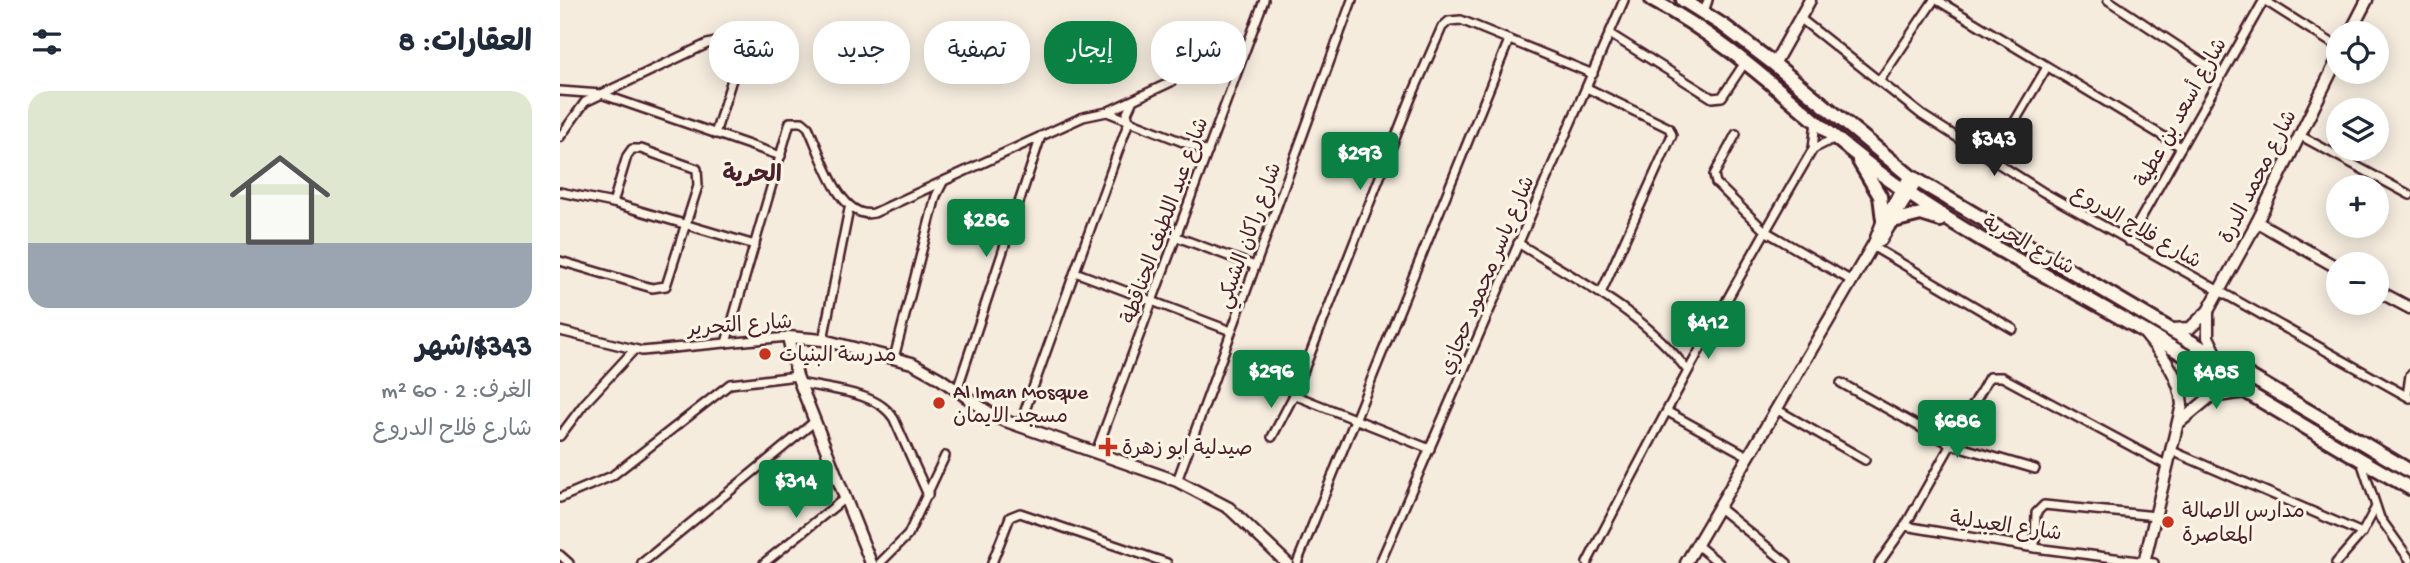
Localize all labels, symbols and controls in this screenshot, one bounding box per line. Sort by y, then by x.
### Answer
chip: شقة [709,21,799,84]
chip: جديد [813,21,910,84]
chip: تصفية [924,21,1030,84]
chip: إيجار [1044,21,1137,84]
chip: شراء [1151,21,1246,84]
map controls [2326,21,2389,315]
button: locate [2326,21,2389,84]
icon: filters [28,23,66,61]
text: العقارات: 8 [399,27,532,62]
street label: شارع أسعد بن عطية [2129,33,2234,193]
button: layers [2326,98,2389,161]
street label: شارع محمد الدرة [2216,107,2304,248]
street label: شارع عبد اللطيف الحناقطة [1118,115,1216,328]
pin: $343 [1953,118,2035,178]
text: $343 [1971,127,2017,154]
pin: $293 [1319,132,1401,192]
icon: home [217,137,343,263]
text: $293 [1337,141,1383,168]
street label: شارع راكان الشبكي [1213,160,1292,313]
district label: الحرية [722,162,782,190]
street label: شارع ياسر محمود حجازي [1436,173,1542,380]
button: + [2326,175,2389,238]
street label: شارع فلاح الدروع [2066,182,2205,276]
pin: $286 [945,200,1027,259]
text: $286 [963,208,1009,235]
street label: شارع الحرية [1977,211,2078,283]
button: − [2326,252,2389,315]
pin: $412 [1667,302,1749,361]
text: $412 [1687,310,1729,337]
street label: شارع التحرير [685,311,793,344]
text: $343/شهر [416,332,532,367]
place label: مدرسة البنيات [779,345,897,370]
marker: مدرسة البنيات [757,346,773,362]
pin: $296 [1230,350,1312,410]
pin: $485 [2175,352,2257,411]
text: $296 [1249,359,1293,386]
text: $485 [2193,360,2239,387]
text: الغرف: 2 · 60 m² [381,379,532,406]
place label: Al Iman Mosque مسجد الايمان [953,382,1089,431]
marker: Al Iman Mosque مسجد الايمان [931,395,947,411]
pin: $686 [1916,400,1998,460]
text: $686 [1934,409,1980,436]
text: شارع فلاح الدروع [372,417,532,444]
place label: صيدلية ابو زهرة [1122,438,1253,463]
marker: صيدلية ابو زهرة [1100,439,1116,455]
pin: $314 [755,461,837,520]
text: $314 [775,469,817,496]
place label: مدارس الاصالة المعاصرة [2182,501,2305,550]
street label: شارع العبدلية [1948,508,2063,549]
marker: مدارس الاصالة المعاصرة [2160,514,2176,530]

